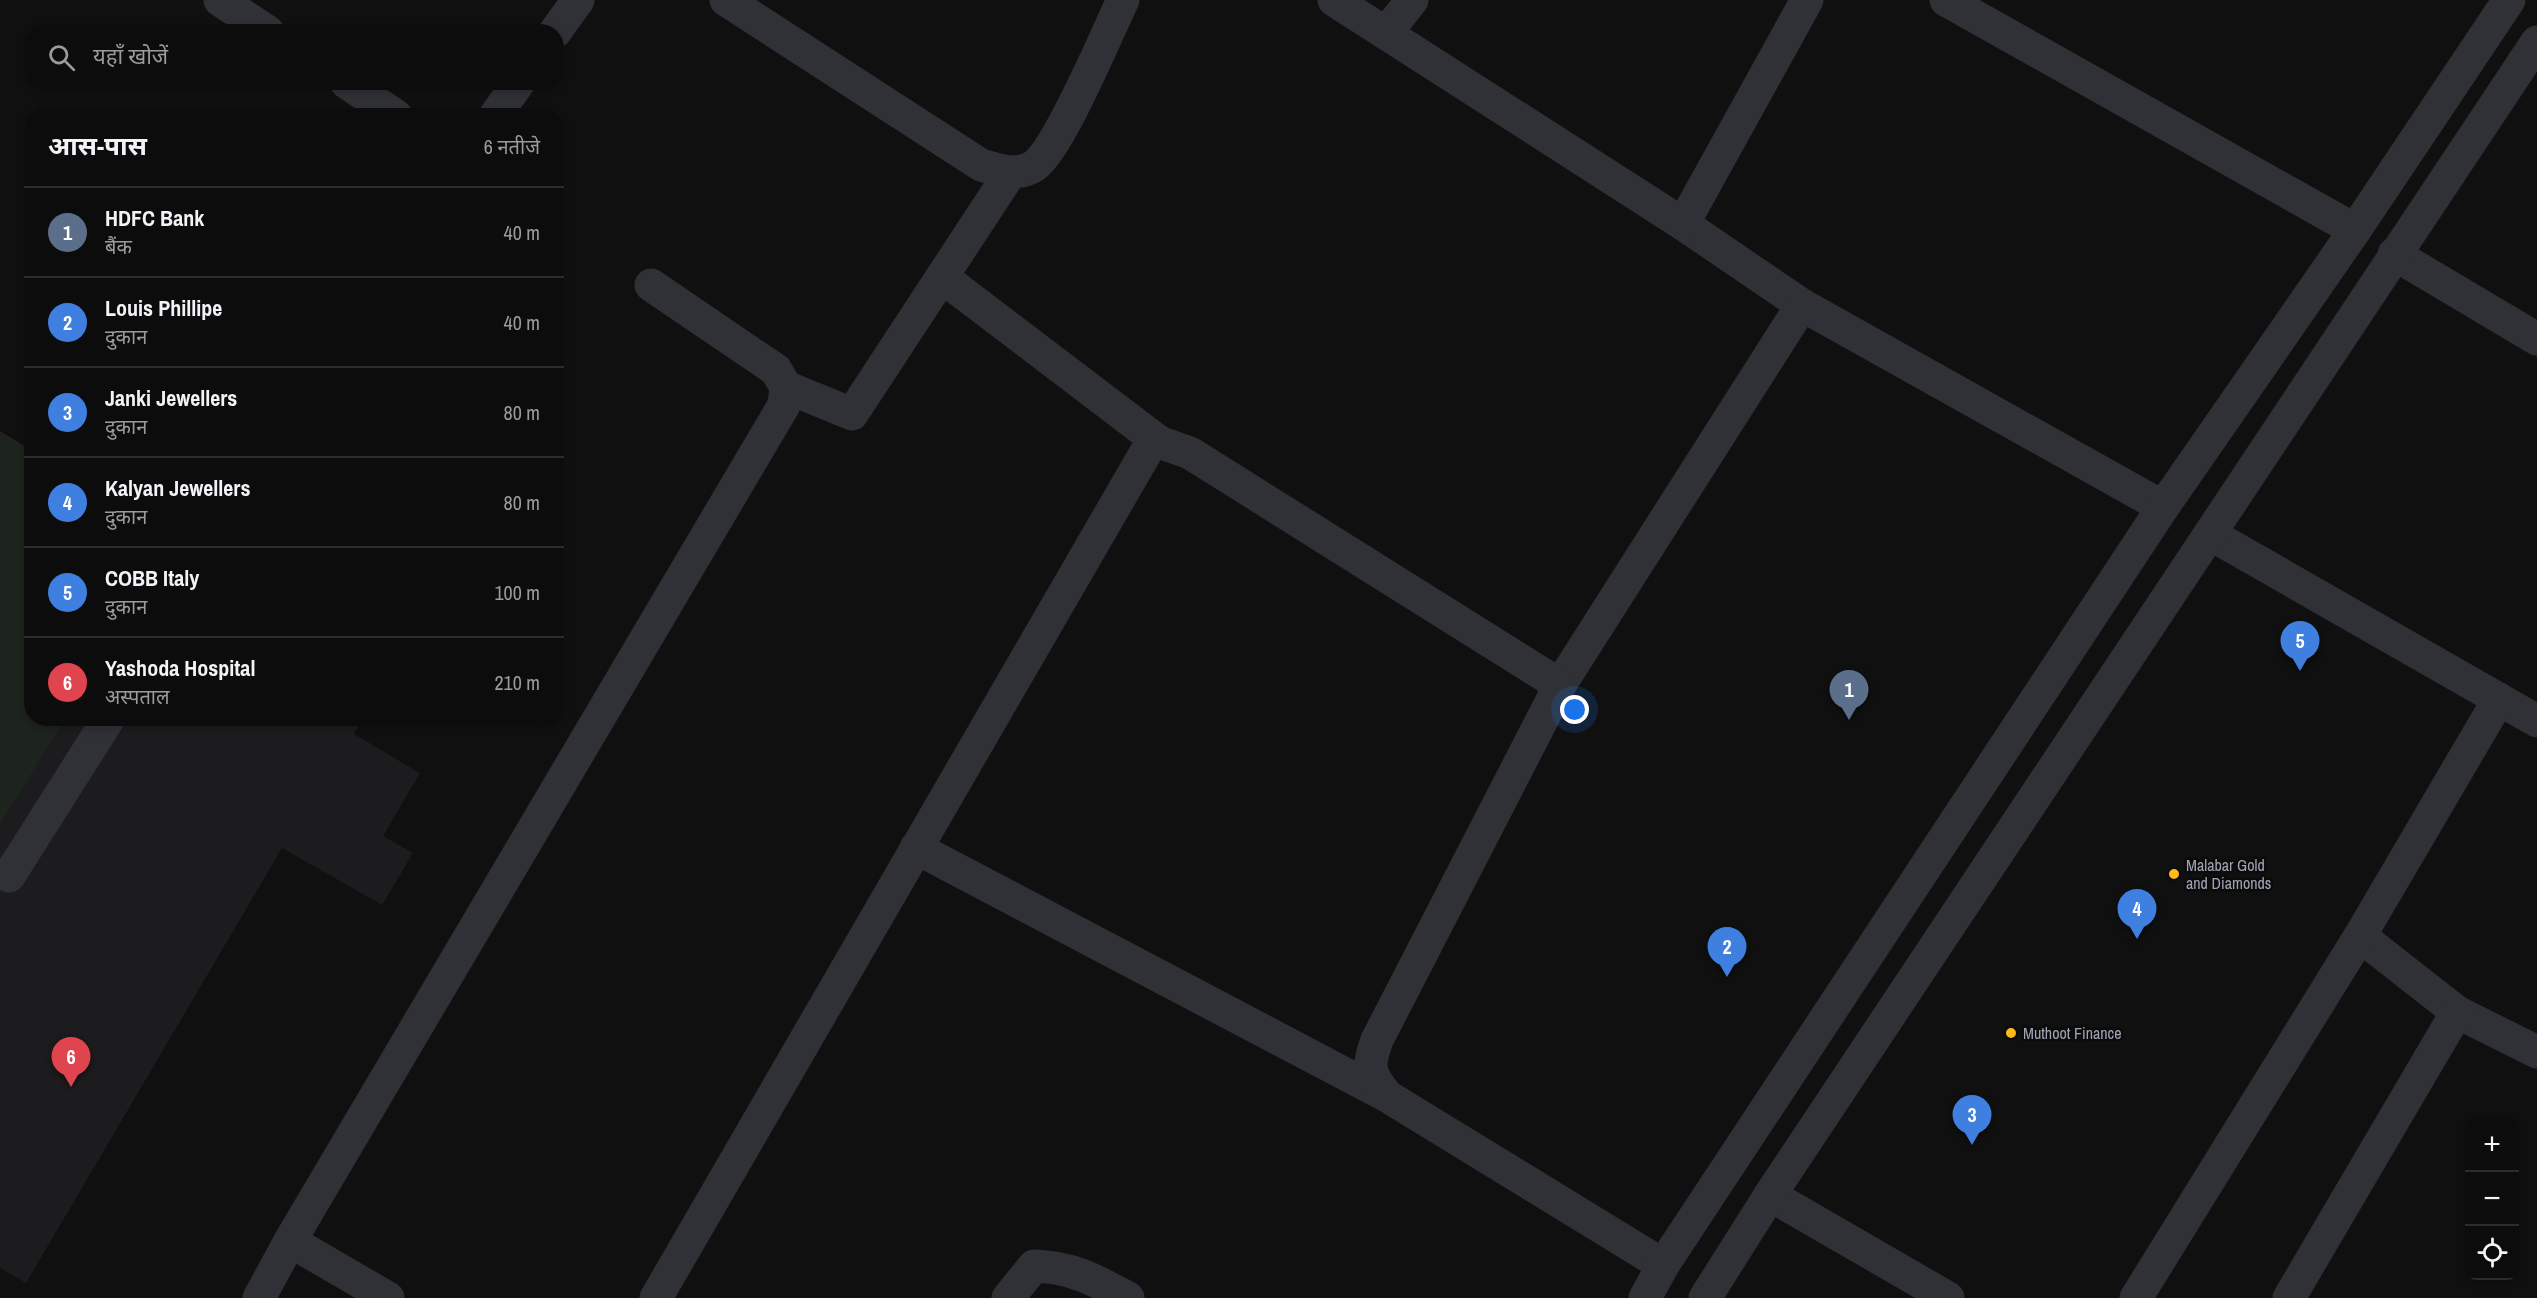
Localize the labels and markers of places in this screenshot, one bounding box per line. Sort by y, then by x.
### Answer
pin: 5 [2280,622,2320,671]
pin: 1 [1830,670,1868,720]
place label: Malabar Gold and Diamonds [2186,854,2271,894]
marker: Malabar Gold and Diamonds [2167,867,2181,881]
pin: 4 [2118,890,2156,939]
pin: 2 [1708,928,1746,977]
place label: Muthoot Finance [2023,1022,2121,1044]
marker: Muthoot Finance [2004,1026,2018,1040]
pin: 6 [52,1038,90,1087]
pin: 3 [1952,1096,1992,1145]

